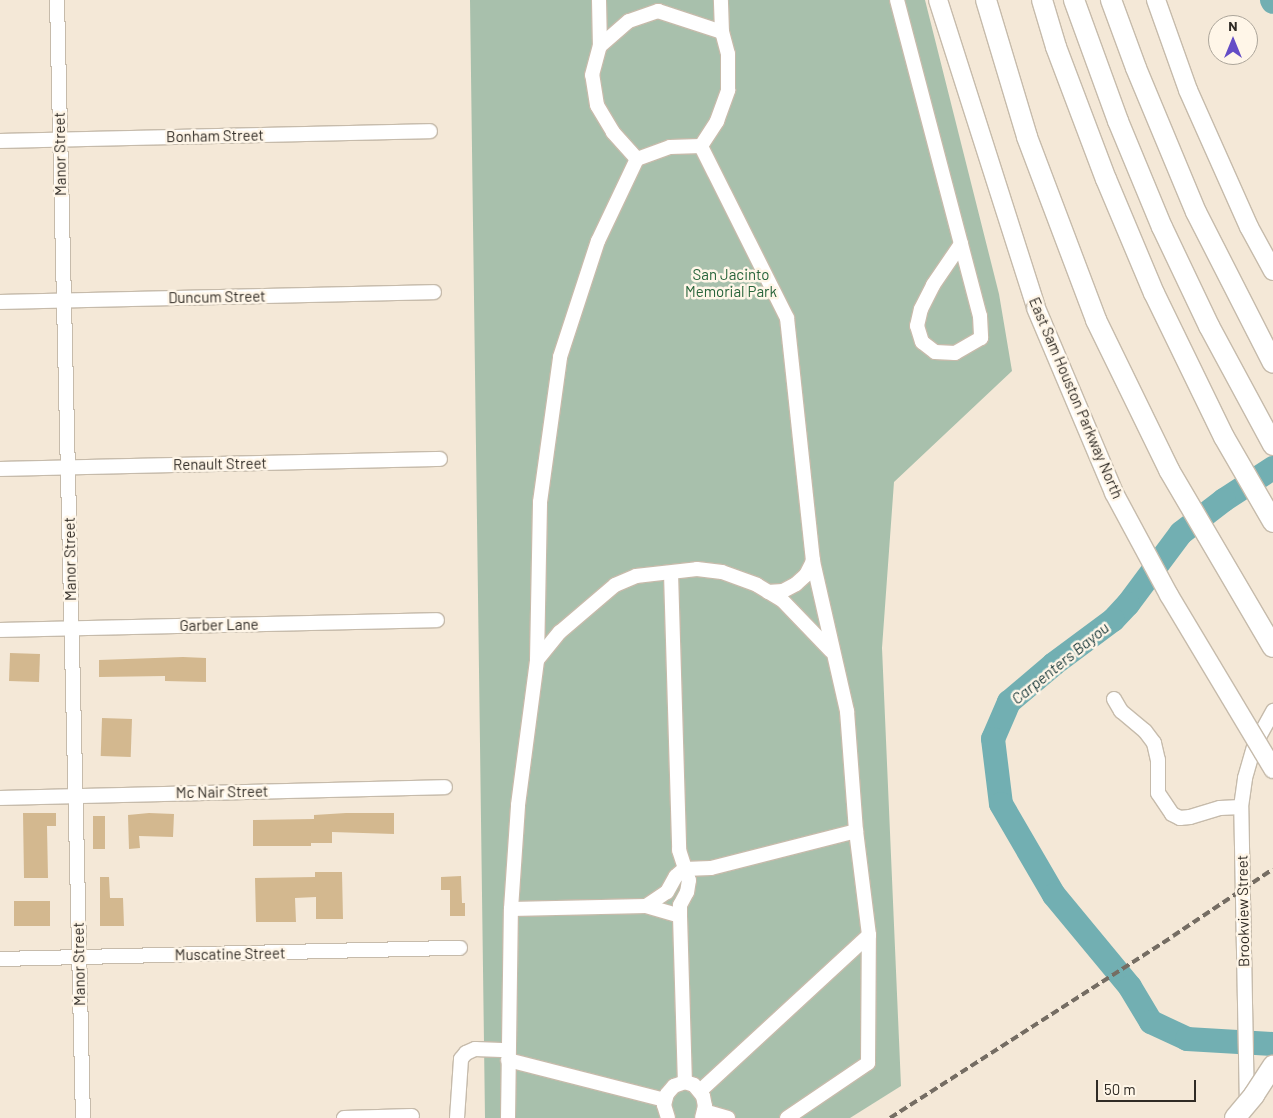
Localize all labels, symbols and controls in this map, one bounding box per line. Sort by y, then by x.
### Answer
north arrow [1208,15,1258,65]
text: N [1228,17,1238,34]
street label: Manor Street [50,112,70,196]
street label: Bonham Street [166,126,264,146]
park label: San Jacinto Memorial Park [685,265,777,300]
street label: Duncum Street [168,287,266,307]
street label: East Sam Houston Parkway North [1025,295,1127,501]
street label: Renault Street [173,454,267,474]
street label: Manor Street [60,517,80,601]
street label: Garber Lane [179,615,259,635]
water label: Carpenters Bayou [1007,618,1113,708]
street label: Mc Nair Street [176,782,268,802]
street label: Brookview Street [1233,855,1253,967]
street label: Manor Street [69,922,89,1006]
street label: Muscatine Street [175,944,285,964]
scale bar [1098,1070,1198,1102]
text: 50 m [1104,1080,1136,1098]

